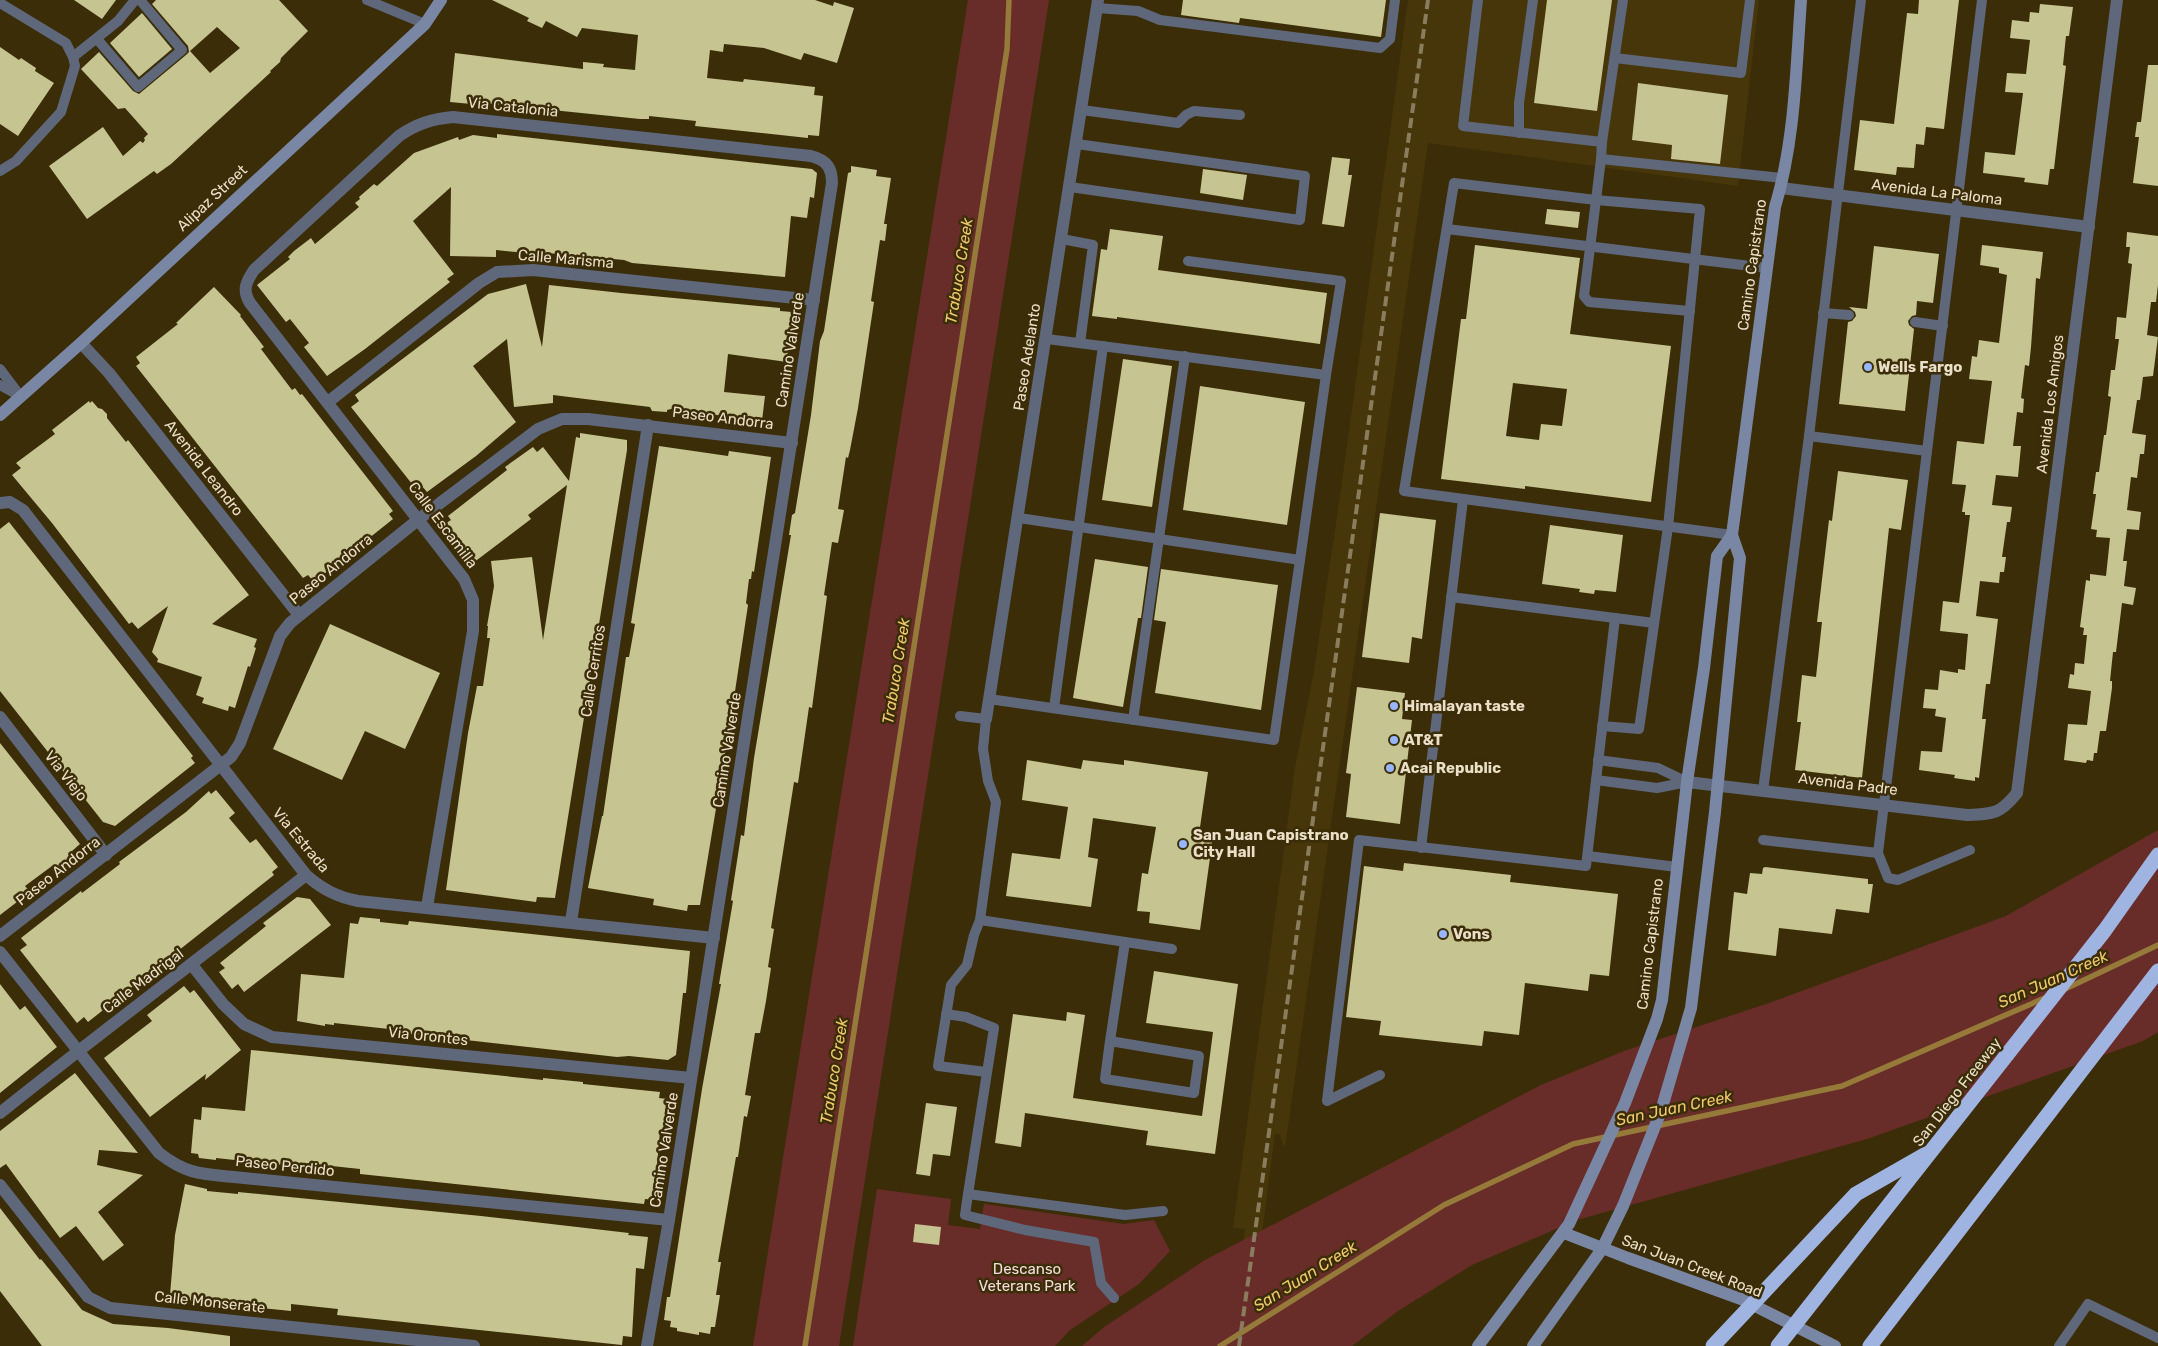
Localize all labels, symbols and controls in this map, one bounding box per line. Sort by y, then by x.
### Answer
street label: Via Catalonia [467,93,559,121]
street label: Alipaz Street [173,161,251,235]
street label: Avenida La Paloma [1871,175,2003,209]
street label: Camino Capistrano [1734,198,1770,332]
water label: Trabuco Creek [941,216,977,326]
street label: Calle Marisma [517,246,615,272]
street label: Camino Valverde [772,291,808,409]
street label: Paseo Adelanto [1010,302,1044,412]
street label: Avenida Los Amigos [2033,333,2067,474]
place label: Wells Fargo [1878,358,1962,376]
marker: Wells Fargo [1862,361,1874,373]
street label: Paseo Andorra [671,403,775,433]
street label: Avenida Leandro [161,416,247,520]
street label: Calle Escamilla [405,478,481,572]
street label: Paseo Andorra [286,530,376,608]
water label: Trabuco Creek [878,616,914,726]
street label: Calle Cerritos [577,623,609,718]
street label: Camino Valverde [709,691,745,809]
place label: Himalayan taste [1404,697,1525,715]
marker: Himalayan taste [1388,700,1400,712]
place label: AT&T [1404,731,1443,749]
marker: AT&T [1388,734,1400,746]
street label: Via Viejo [41,747,91,805]
place label: Acai Republic [1400,759,1501,777]
marker: Acai Republic [1384,762,1396,774]
street label: Avenida Padre [1797,769,1899,799]
street label: Via Estrada [269,804,333,876]
place label: San Juan Capistrano City Hall [1193,826,1349,861]
street label: Paseo Andorra [12,833,104,909]
marker: San Juan Capistrano City Hall [1177,838,1189,850]
street label: Camino Capistrano [1633,877,1667,1011]
place label: Vons [1453,925,1490,943]
marker: Vons [1437,928,1449,940]
street label: Calle Madrigal [99,945,187,1017]
water label: San Juan Creek [1995,946,2112,1012]
water label: Trabuco Creek [816,1016,852,1126]
street label: Via Orontes [387,1023,469,1049]
street label: San Diego Freeway [1909,1034,2005,1150]
water label: San Juan Creek [1614,1086,1735,1130]
street label: Camino Valverde [646,1091,682,1209]
street label: Paseo Perdido [234,1152,336,1180]
street label: San Juan Creek Road [1619,1231,1765,1301]
water label: San Juan Creek [1250,1236,1361,1315]
park label: Descanso Veterans Park [978,1260,1076,1295]
street label: Calle Monserate [154,1287,266,1317]

